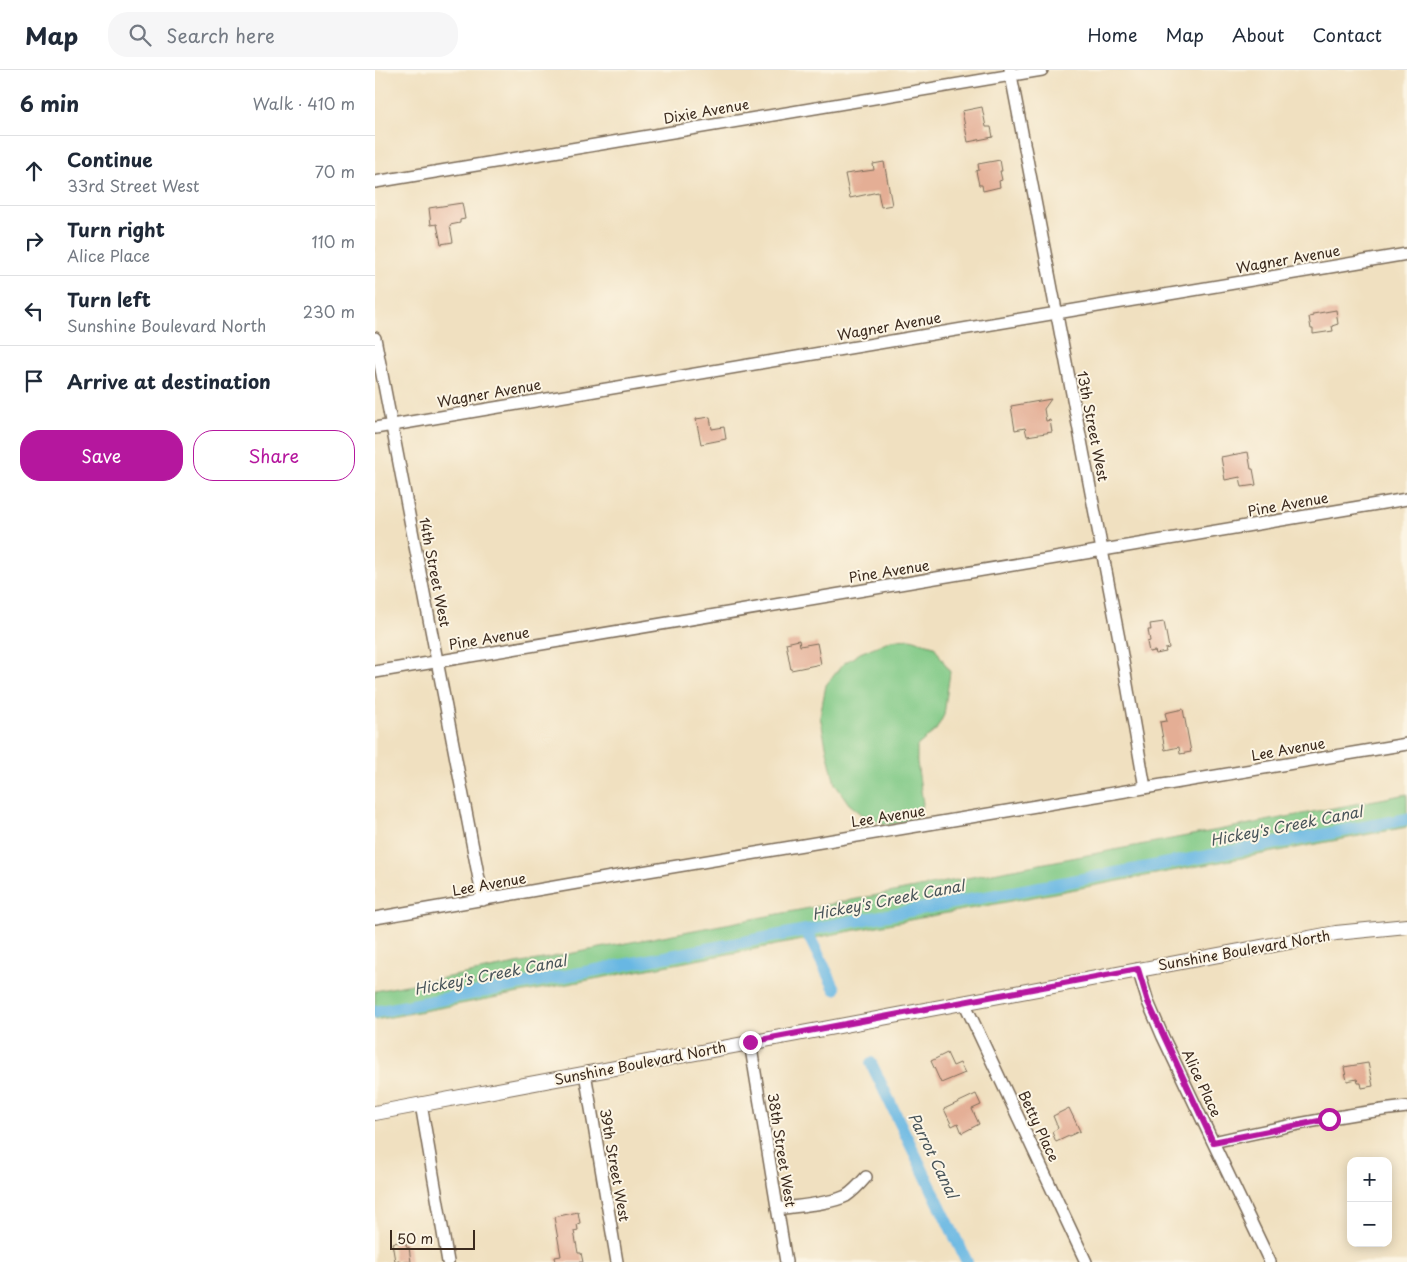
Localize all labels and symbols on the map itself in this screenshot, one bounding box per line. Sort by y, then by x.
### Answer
street label: Dixie Avenue [662,93,750,129]
street label: Wagner Avenue [1234,239,1342,278]
street label: Wagner Avenue [835,306,943,345]
street label: 13th Street West [1072,369,1114,484]
street label: Wagner Avenue [435,373,543,412]
street label: Pine Avenue [1246,487,1330,521]
street label: 14th Street West [414,515,456,629]
street label: Pine Avenue [847,554,931,588]
street label: Pine Avenue [447,621,531,655]
street label: Lee Avenue [1249,732,1327,766]
water label: Hickey's Creek Canal [1208,798,1367,851]
street label: Lee Avenue [849,800,927,832]
street label: Lee Avenue [450,867,528,901]
water label: Hickey's Creek Canal [810,872,969,925]
street label: Sunshine Boulevard North [1156,925,1332,975]
water label: Hickey's Creek Canal [412,947,571,1000]
route end [739,1031,762,1054]
street label: Sunshine Boulevard North [552,1036,728,1090]
street label: Alice Place [1177,1046,1227,1120]
street label: Betty Place [1013,1087,1065,1165]
street label: 38th Street West [763,1091,801,1209]
street label: 39th Street West [595,1107,635,1224]
water label: Parrot Canal [903,1108,966,1204]
route start [1318,1108,1341,1131]
scale bar [390,1227,475,1250]

